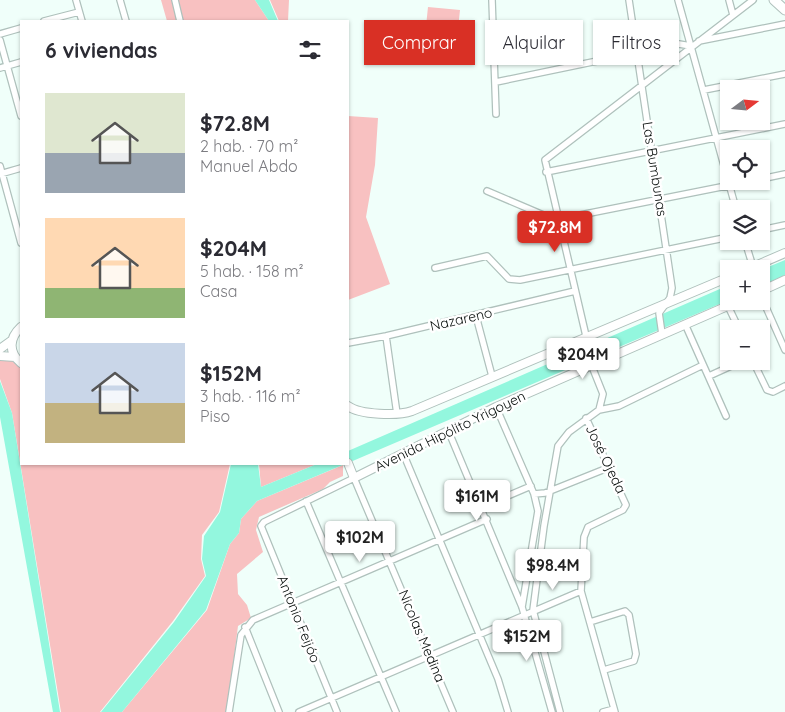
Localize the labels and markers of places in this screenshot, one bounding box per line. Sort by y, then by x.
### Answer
pin: $72.8M [514,210,596,253]
pin: $204M [548,338,618,380]
pin: $161M [442,480,512,522]
pin: $102M [325,520,395,563]
pin: $98.4M [512,548,594,591]
pin: $152M [492,620,562,662]

